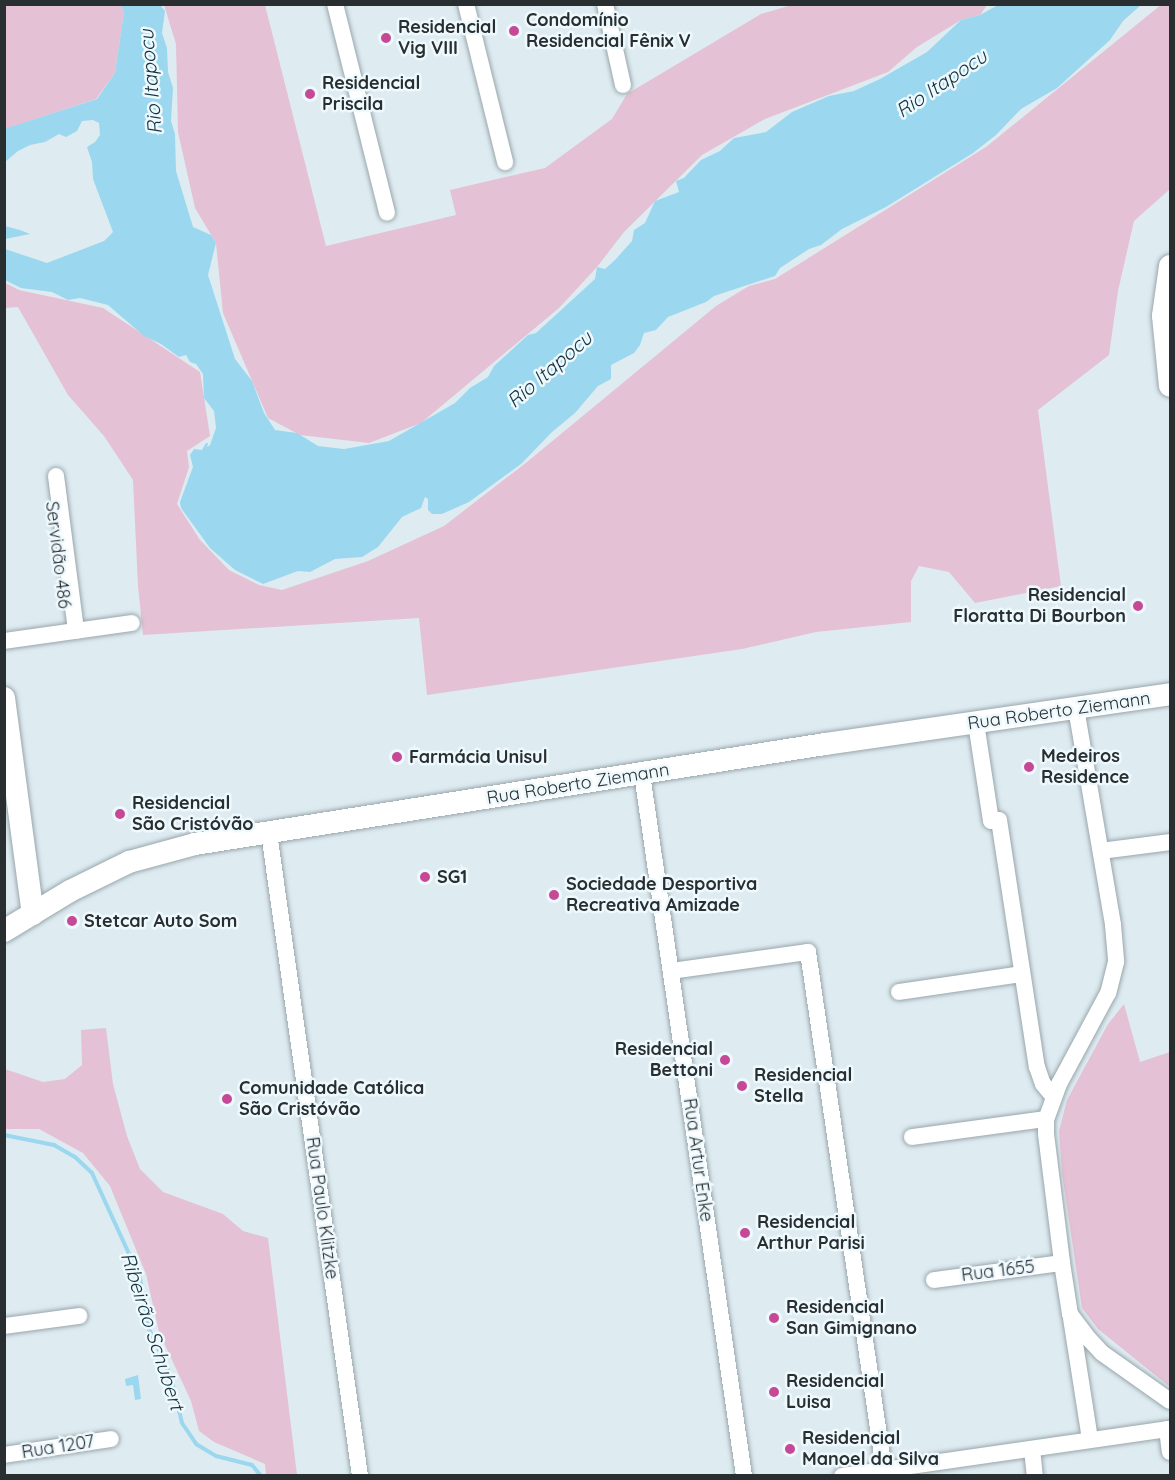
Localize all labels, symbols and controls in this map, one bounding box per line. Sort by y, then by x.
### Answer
place label: Condomínio Residencial Fênix V [526,10,691,52]
place label: Residencial Vig VIII [398,17,496,60]
marker: Condomínio Residencial Fênix V [507,24,521,38]
water label: Rio Itapocu [133,29,167,135]
marker: Residencial Vig VIII [379,31,393,45]
water label: Rio Itapocu [891,44,991,122]
place label: Residencial Priscila [322,73,420,116]
marker: Residencial Priscila [303,87,317,101]
water label: Rio Itapocu [501,325,597,413]
street label: Servidão 486 [41,500,75,610]
place label: Residencial Floratta Di Bourbon [953,585,1126,628]
marker: Residencial Floratta Di Bourbon [1131,599,1145,613]
street label: Rua Roberto Ziemann [966,687,1152,735]
place label: Farmácia Unisul [409,746,547,768]
place label: Medeiros Residence [1041,746,1129,789]
marker: Farmácia Unisul [390,750,404,764]
street label: Rua Roberto Ziemann [485,759,671,809]
marker: Medeiros Residence [1022,760,1036,774]
place label: Residencial São Cristóvão [132,793,253,836]
marker: Residencial São Cristóvão [113,807,127,821]
place label: SG1 [437,866,467,888]
marker: SG1 [418,870,432,884]
place label: Sociedade Desportiva Recreativa Amizade [566,874,757,916]
marker: Sociedade Desportiva Recreativa Amizade [547,888,561,902]
place label: Stetcar Auto Som [84,910,237,932]
marker: Stetcar Auto Som [65,914,79,928]
place label: Residencial Bettoni [615,1039,713,1082]
marker: Residencial Bettoni [718,1053,732,1067]
place label: Residencial Stella [754,1065,852,1108]
place label: Comunidade Católica São Cristóvão [239,1078,424,1120]
marker: Residencial Stella [735,1079,749,1093]
marker: Comunidade Católica São Cristóvão [220,1092,234,1106]
street label: Rua Artur Enke [679,1097,717,1223]
street label: Rua Paulo Klitzke [301,1135,343,1281]
place label: Residencial Arthur Parisi [757,1212,865,1254]
marker: Residencial Arthur Parisi [738,1226,752,1240]
water label: Ribeirão Schubert [116,1249,190,1413]
street label: Rua 1655 [960,1256,1036,1286]
place label: Residencial San Gimignano [786,1297,917,1340]
marker: Residencial San Gimignano [767,1311,781,1325]
place label: Residencial Luisa [786,1371,884,1414]
marker: Residencial Luisa [767,1385,781,1399]
place label: Residencial Manoel da Silva [802,1428,939,1470]
street label: Rua 1207 [20,1431,96,1463]
marker: Residencial Manoel da Silva [783,1442,797,1456]

